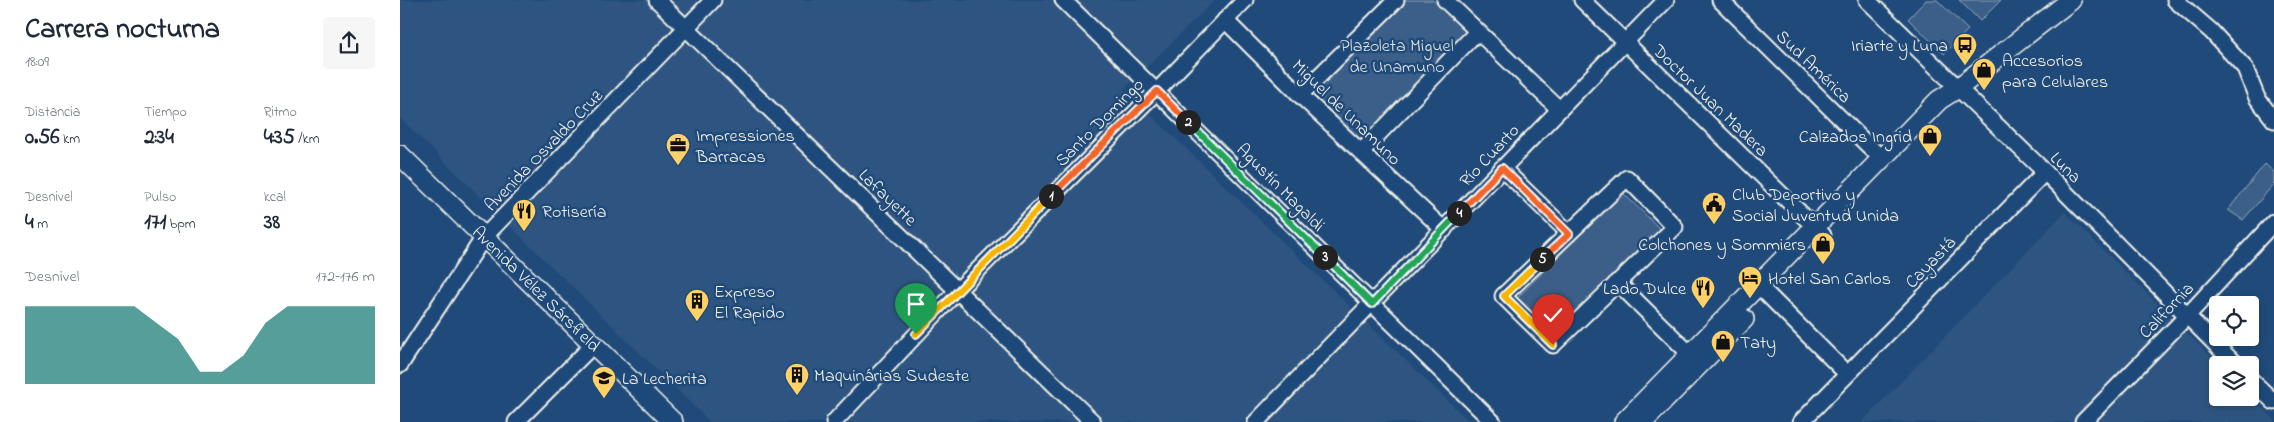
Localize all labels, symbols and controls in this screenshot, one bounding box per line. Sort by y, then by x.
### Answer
text: Carrera nocturna [25,10,220,51]
button: share [323,17,375,69]
street label: Sud América [1769,25,1856,110]
bus stop icon: Iriarte y Luna [1952,32,1978,66]
park label: Plazoleta Miguel de Unamuno [1340,34,1454,81]
place label: Iriarte y Luna [1851,34,1948,60]
street label: Doctor Juan Madera [1645,38,1773,164]
place label: Accesorios para Celulares [2002,49,2108,96]
text: 18:09 [25,50,49,74]
street label: Miguel de Unamuno [1284,54,1406,173]
shop icon: Accesorios para Celulares [1971,57,1997,91]
street label: Santo Domingo [1050,73,1151,174]
street label: Avenida Osvaldo Cruz [479,84,610,218]
text: Distancia [25,102,80,123]
text: Tiempo [144,102,187,123]
text: Ritmo [264,102,297,123]
pin: 2 [1176,110,1200,134]
text: 2 [1185,112,1192,133]
street label: Río Cuarto [1454,119,1527,194]
text: 0.56 [25,123,60,153]
text: 2:34 [144,123,174,153]
text: 4:35 [264,123,295,153]
shop icon: Calzados Ingrid [1917,123,1943,157]
place label: Impressiones Barracas [695,124,795,171]
place label: Calzados Ingrid [1799,125,1912,152]
text: km [60,129,80,150]
text: /km [295,129,320,150]
office icon: Impressiones Barracas [665,132,691,166]
street label: Agustín Magaldi [1229,138,1330,239]
street label: Luna [2043,147,2086,190]
street label: Lafayette [851,164,922,234]
place label: Club Deportivo y Social Juventud Unida [1732,183,1899,230]
pin: 1 [1038,184,1064,208]
text: 1 [1049,186,1054,207]
text: Desnivel [25,187,73,208]
text: Pulso [144,187,176,208]
text: kcal [264,187,286,208]
public building icon: Club Deportivo y Social Juventud Unida [1701,191,1727,225]
restaurant icon: Rotisería [511,198,537,232]
place label: Rotisería [542,200,606,226]
pin: 4 [1446,200,1472,226]
text: 4 [1457,203,1462,224]
text: 4 [25,208,34,238]
text: 171 [144,208,166,238]
text: 38 [264,208,280,238]
text: m [34,214,48,235]
text: bpm [166,214,196,235]
street label: Avenida Vélez Sársfield [465,221,605,359]
shop icon: Colchones y Sommiers [1810,231,1836,265]
street label: Cayastá [1900,231,1963,295]
place label: Colchones y Sommiers [1638,233,1806,259]
pin: 3 [1312,244,1338,270]
pin: 5 [1530,246,1554,272]
text: 3 [1323,247,1328,268]
text: 5 [1538,249,1547,270]
text: Desnivel [25,265,79,289]
text: 172–176 m [316,265,375,289]
hotel icon: Hotel San Carlos [1737,265,1763,299]
place label: Hotel San Carlos [1768,267,1891,293]
restaurant icon: Lado Dulce [1690,275,1716,309]
place label: Lado Dulce [1603,277,1687,303]
street label: California [2134,277,2201,346]
place label: Expreso El Rapido [714,280,785,327]
pin [895,283,937,334]
building icon: Expreso El Rapido [684,288,710,322]
icon: arrive [902,290,930,318]
pin [1532,294,1574,345]
map controls [2209,296,2259,406]
button: locate [2209,296,2259,346]
icon: check [1539,301,1567,329]
shop icon: Taty [1710,329,1736,363]
place label: Taty [1740,331,1776,357]
button: layers [2209,356,2259,406]
building icon: Maquinárias Sudeste [784,362,810,396]
place label: Maquinárias Sudeste [814,364,970,390]
school or university icon: La Lecherita [591,365,617,399]
place label: La Lecherita [622,367,707,393]

